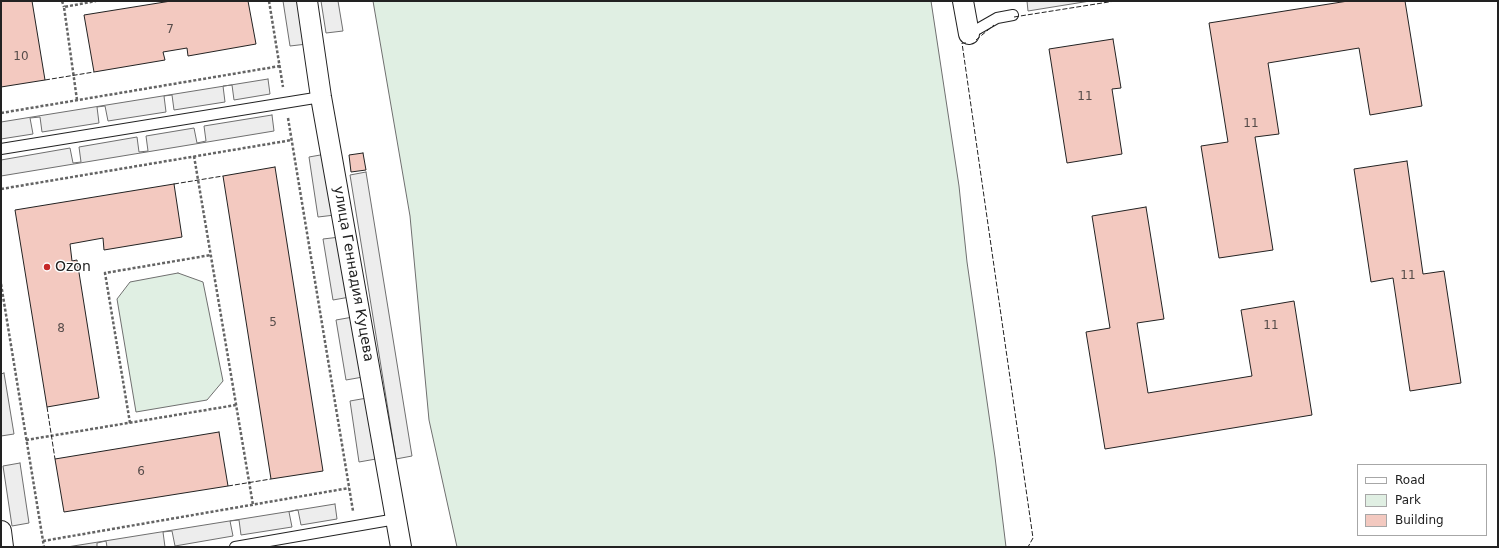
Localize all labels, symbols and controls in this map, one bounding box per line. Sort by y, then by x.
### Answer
house number: 7 [166,23,174,37]
house number: 10 [13,50,29,64]
house number: 11 [1077,90,1093,104]
house number: 11 [1243,117,1259,131]
street label: улица Геннадия Куцева [329,185,377,363]
place label: Ozon [55,259,91,275]
marker: Ozon [42,262,52,272]
house number: 11 [1400,269,1416,283]
house number: 5 [269,316,277,330]
house number: 11 [1263,319,1279,333]
house number: 8 [57,322,65,336]
legend [1357,464,1487,536]
house number: 6 [137,465,145,479]
text: Road [1395,473,1425,487]
text: Park [1395,493,1421,507]
text: Building [1395,513,1444,527]

